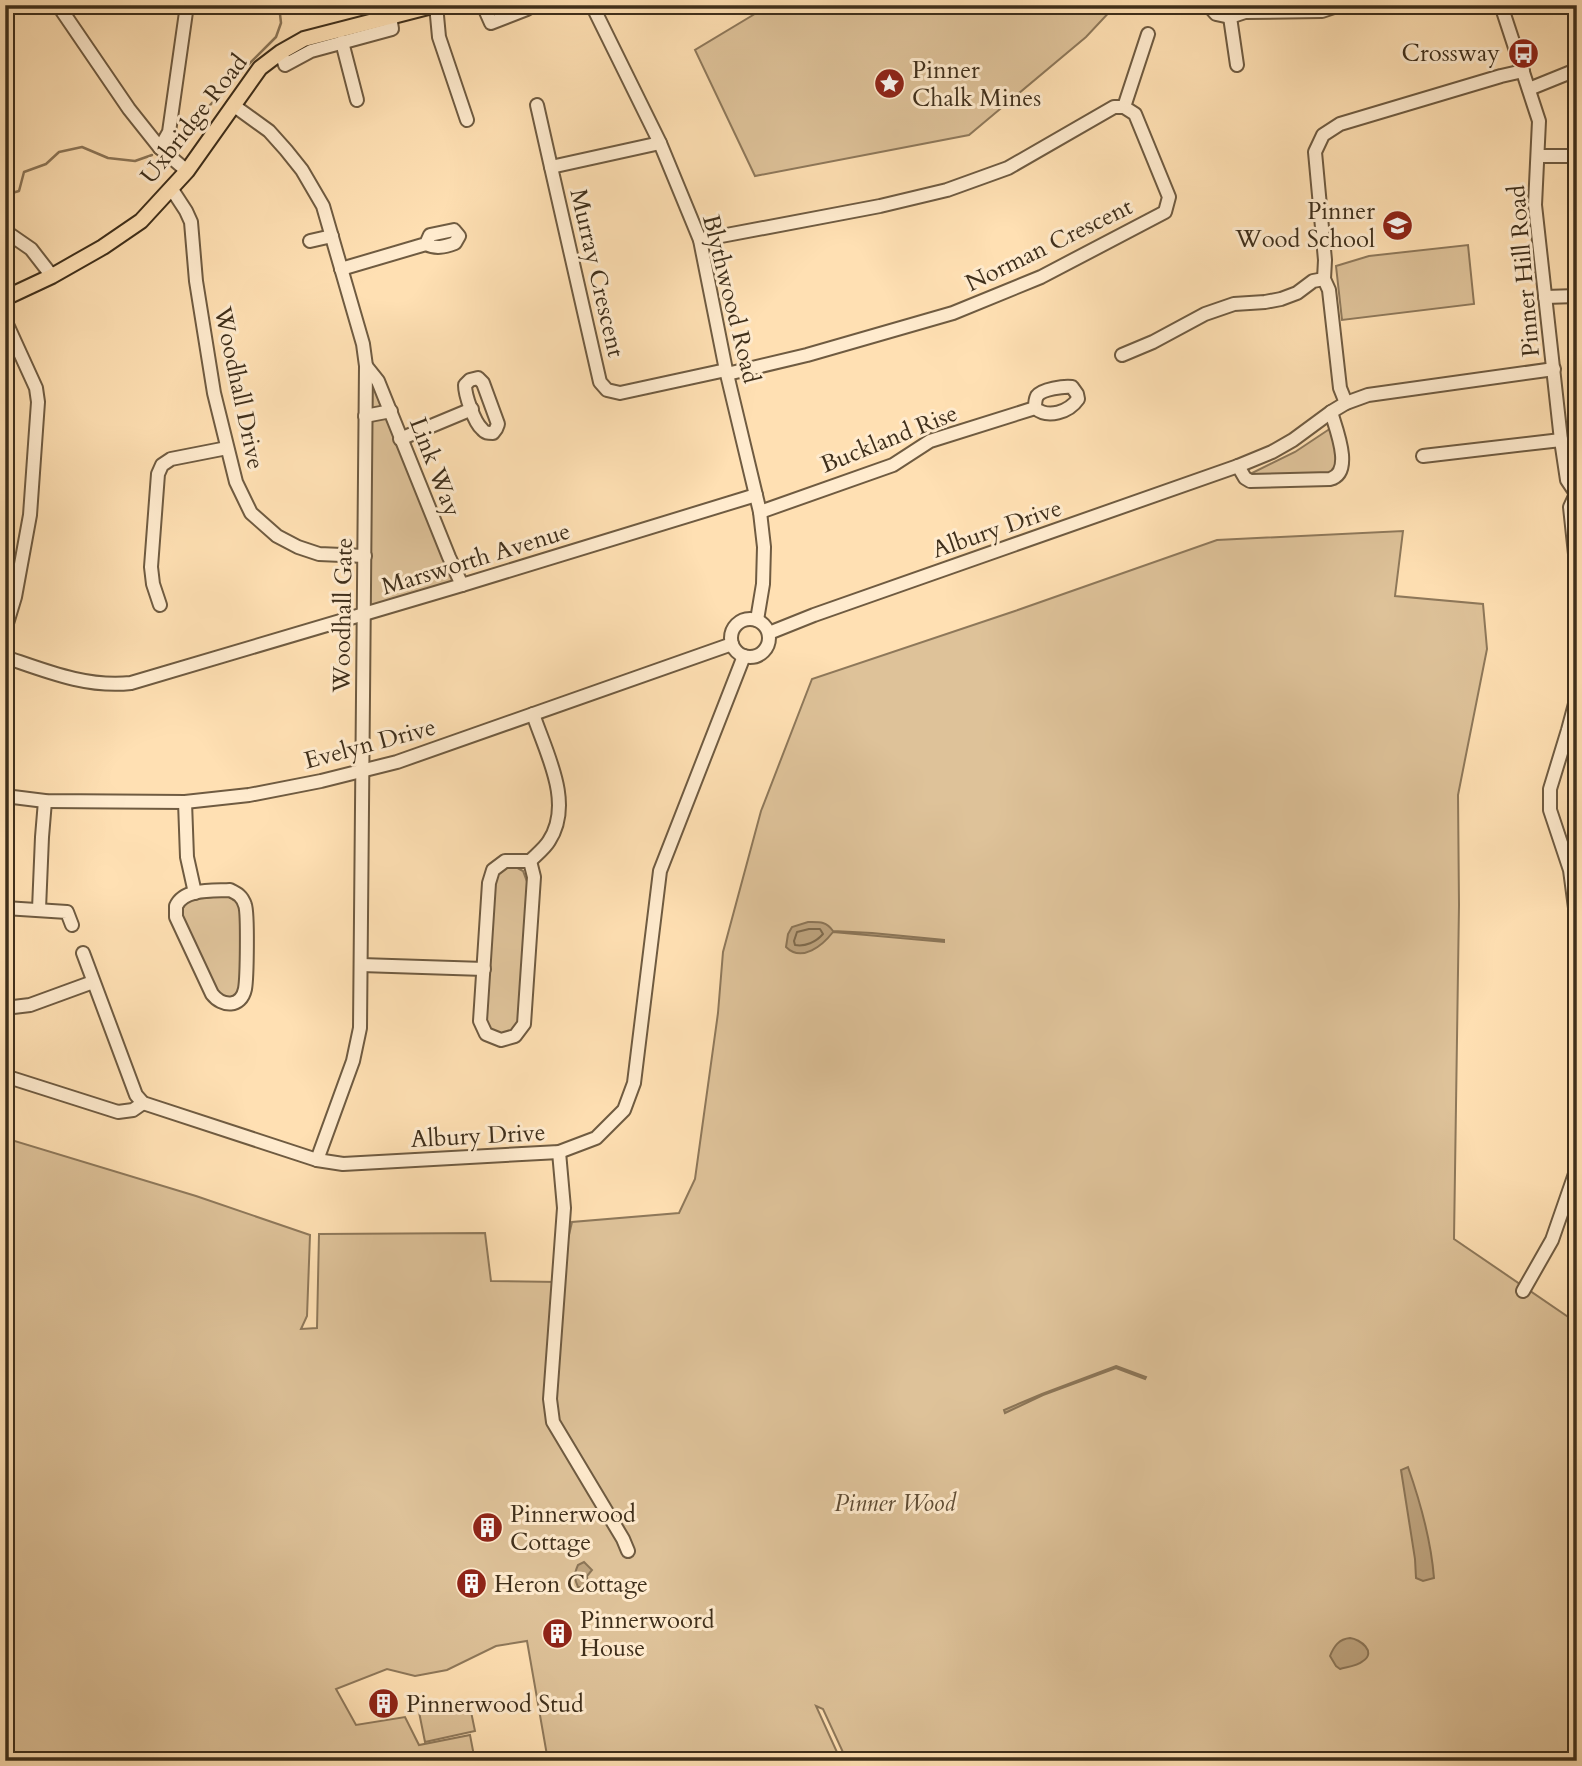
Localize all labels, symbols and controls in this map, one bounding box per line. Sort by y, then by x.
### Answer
bus stop icon: Crossway [1506,36,1540,70]
place label: Crossway [1402,37,1500,70]
street label: Uxbridge Road [133,47,255,191]
place label: Pinner Chalk Mines [912,54,1041,115]
place icon: Pinner Chalk Mines [872,67,906,101]
street label: Pinner Hill Road [1500,183,1548,358]
street label: Murray Crescent [562,186,633,361]
street label: Norman Crescent [960,190,1138,300]
place label: Pinner Wood School [1234,195,1375,256]
school or university icon: Pinner Wood School [1381,208,1415,242]
street label: Blythwood Road [694,211,768,387]
street label: Woodhall Drive [205,303,272,472]
street label: Buckland Rise [816,397,962,481]
street label: Link Way [401,413,469,522]
street label: Albury Drive [928,491,1066,567]
street label: Marsworth Avenue [378,515,574,603]
street label: Woodhall Gate [325,537,361,694]
street label: Evelyn Drive [301,711,439,777]
street label: Albury Drive [410,1116,546,1156]
park label: Pinner Wood [834,1487,957,1520]
place label: Pinnerwood Cottage [510,1498,636,1559]
building icon: Pinnerwood Cottage [470,1511,504,1545]
building icon: Heron Cottage [454,1567,488,1601]
place label: Heron Cottage [494,1568,648,1601]
place label: Pinnerwoord House [580,1604,715,1665]
building icon: Pinnerwoord House [540,1617,574,1651]
building icon: Pinnerwood Stud [366,1687,400,1721]
place label: Pinnerwood Stud [406,1688,584,1721]

